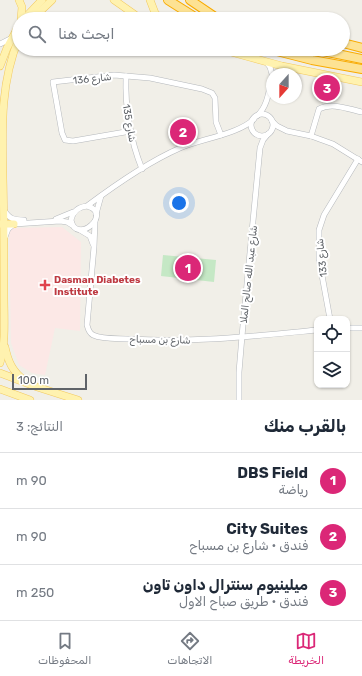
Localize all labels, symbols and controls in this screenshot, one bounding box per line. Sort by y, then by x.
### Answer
search box [12,12,350,56]
icon: search [26,23,48,45]
text: ابحث هنا [58,25,115,43]
north arrow [266,68,302,104]
street label: شارع 136 [72,71,112,88]
pin: 3 [314,73,340,103]
street label: شارع 135 [119,103,138,143]
pin: 2 [170,117,196,147]
your location [169,193,189,213]
street label: شارع عبد الله صالح الملا [238,225,261,324]
street label: شارع 133 [314,238,331,278]
pin: 1 [175,253,201,283]
place label: Dasman Diabetes Institute [54,274,141,298]
marker: Dasman Diabetes Institute [39,279,51,291]
map controls [314,316,350,388]
button: locate [314,316,350,352]
street label: شارع بن مسباح [129,333,191,348]
button: layers [314,352,350,388]
scale bar [12,372,87,391]
text: 100 m [18,374,49,387]
text: بالقرب منك [264,416,346,436]
text: النتائج: 3 [16,419,63,434]
text: DBS Field [237,464,308,482]
text: 90 m [16,473,47,488]
text: 1 [330,473,336,488]
text: رياضة [279,482,308,497]
text: City Suites [226,520,308,538]
text: 90 m [16,529,47,544]
text: 2 [329,529,337,544]
text: فندق · شارع بن مسباح [189,538,308,553]
text: ميلينيوم سنترال داون تاون [143,576,308,594]
text: 250 m [16,585,54,600]
text: 3 [329,585,337,600]
text: فندق · طريق صباح الاول [179,594,308,609]
tab: المحفوظات [38,630,91,667]
tab: الاتجاهات [167,630,212,667]
tab: الخريطة [288,630,324,667]

